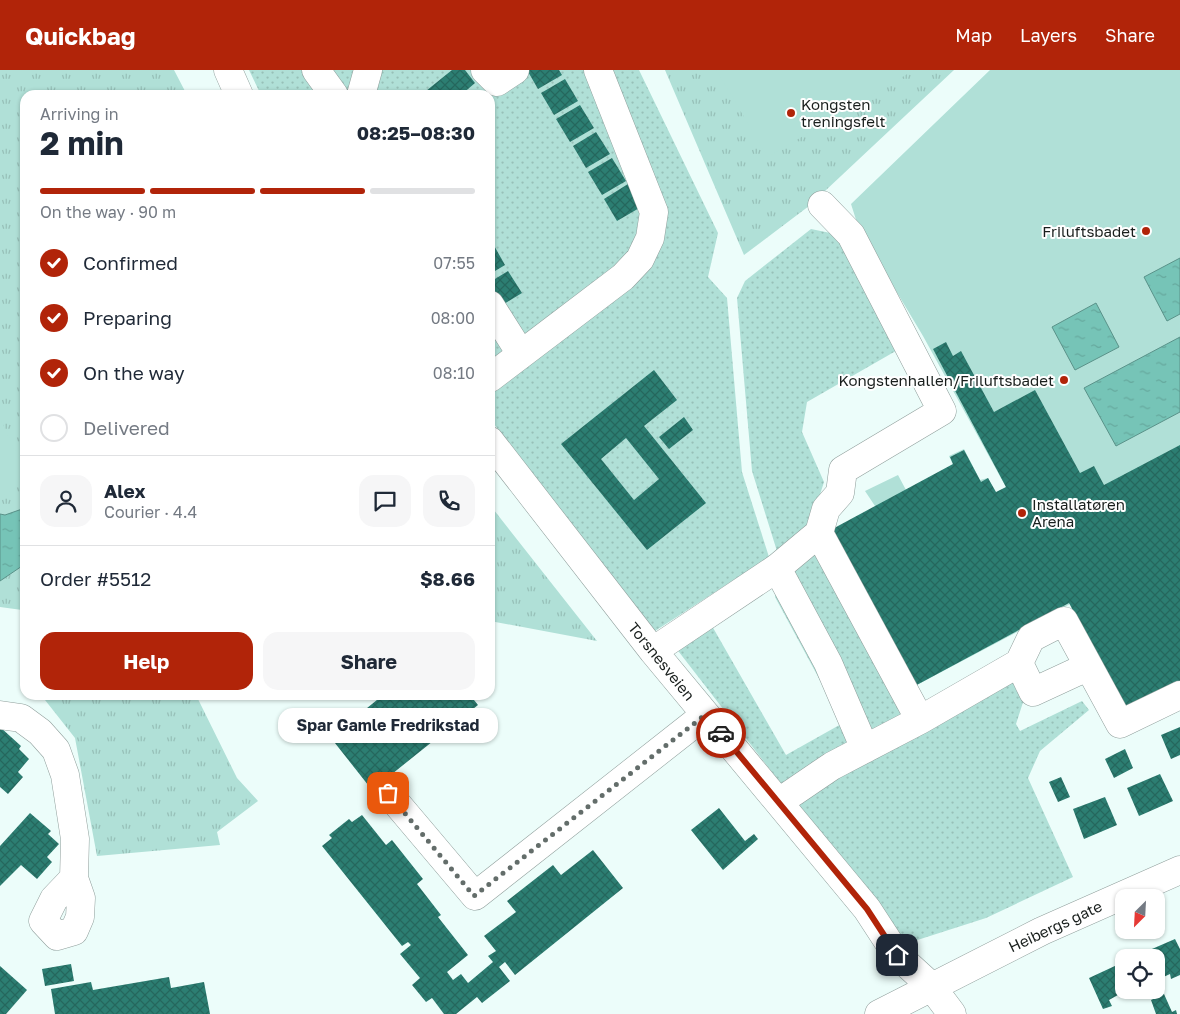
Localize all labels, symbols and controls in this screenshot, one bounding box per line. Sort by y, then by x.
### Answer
text: Quickbag [25,21,136,50]
text: Map [955,24,992,46]
text: Layers [1020,24,1077,46]
text: Share [1105,24,1155,46]
place label: Kongsten treningsfelt [801,95,886,130]
text: Arriving in [40,104,119,124]
marker: Kongsten treningsfelt [785,107,797,119]
text: 08:25–08:30 [357,121,475,144]
text: 2 min [40,124,124,162]
text: On the way · 90 m [40,202,176,222]
place label: Friluftsbadet [1042,222,1136,240]
marker: Friluftsbadet [1140,225,1152,237]
icon: check [40,249,68,277]
text: Confirmed [83,251,178,274]
text: 07:55 [433,253,475,273]
icon: check [40,304,68,332]
text: Preparing [83,306,172,329]
text: 08:00 [431,308,475,328]
icon: check [40,359,68,387]
text: On the way [83,361,185,384]
text: 08:10 [433,363,475,383]
place label: Kongstenhallen/Friluftsbadet [838,371,1054,389]
marker: Kongstenhallen/Friluftsbadet [1058,374,1070,386]
text: Delivered [83,416,170,439]
button: person [40,475,92,527]
button: chat [359,475,411,527]
button: phone [423,475,475,527]
text: Alex [104,479,145,502]
place label: Installatøren Arena [1032,495,1125,530]
text: Courier · 4.4 [104,502,197,522]
marker: Installatøren Arena [1016,507,1028,519]
text: Order #5512 [40,567,151,590]
text: $8.66 [420,567,475,590]
street label: Torsnesveien [625,618,699,704]
button: Help [40,632,253,690]
button: Share [263,632,475,690]
callout: Spar Gamle Fredrikstad [278,708,498,743]
courier [696,708,746,758]
text: Spar Gamle Fredrikstad [297,715,479,735]
icon: car [707,719,735,747]
pin [367,772,409,814]
icon: bag [374,779,402,807]
north arrow [1115,889,1165,939]
map controls [1115,889,1165,999]
street label: Heibergs gate [1005,896,1105,955]
pin [876,934,918,976]
icon: home [883,941,911,969]
button: locate [1115,949,1165,999]

